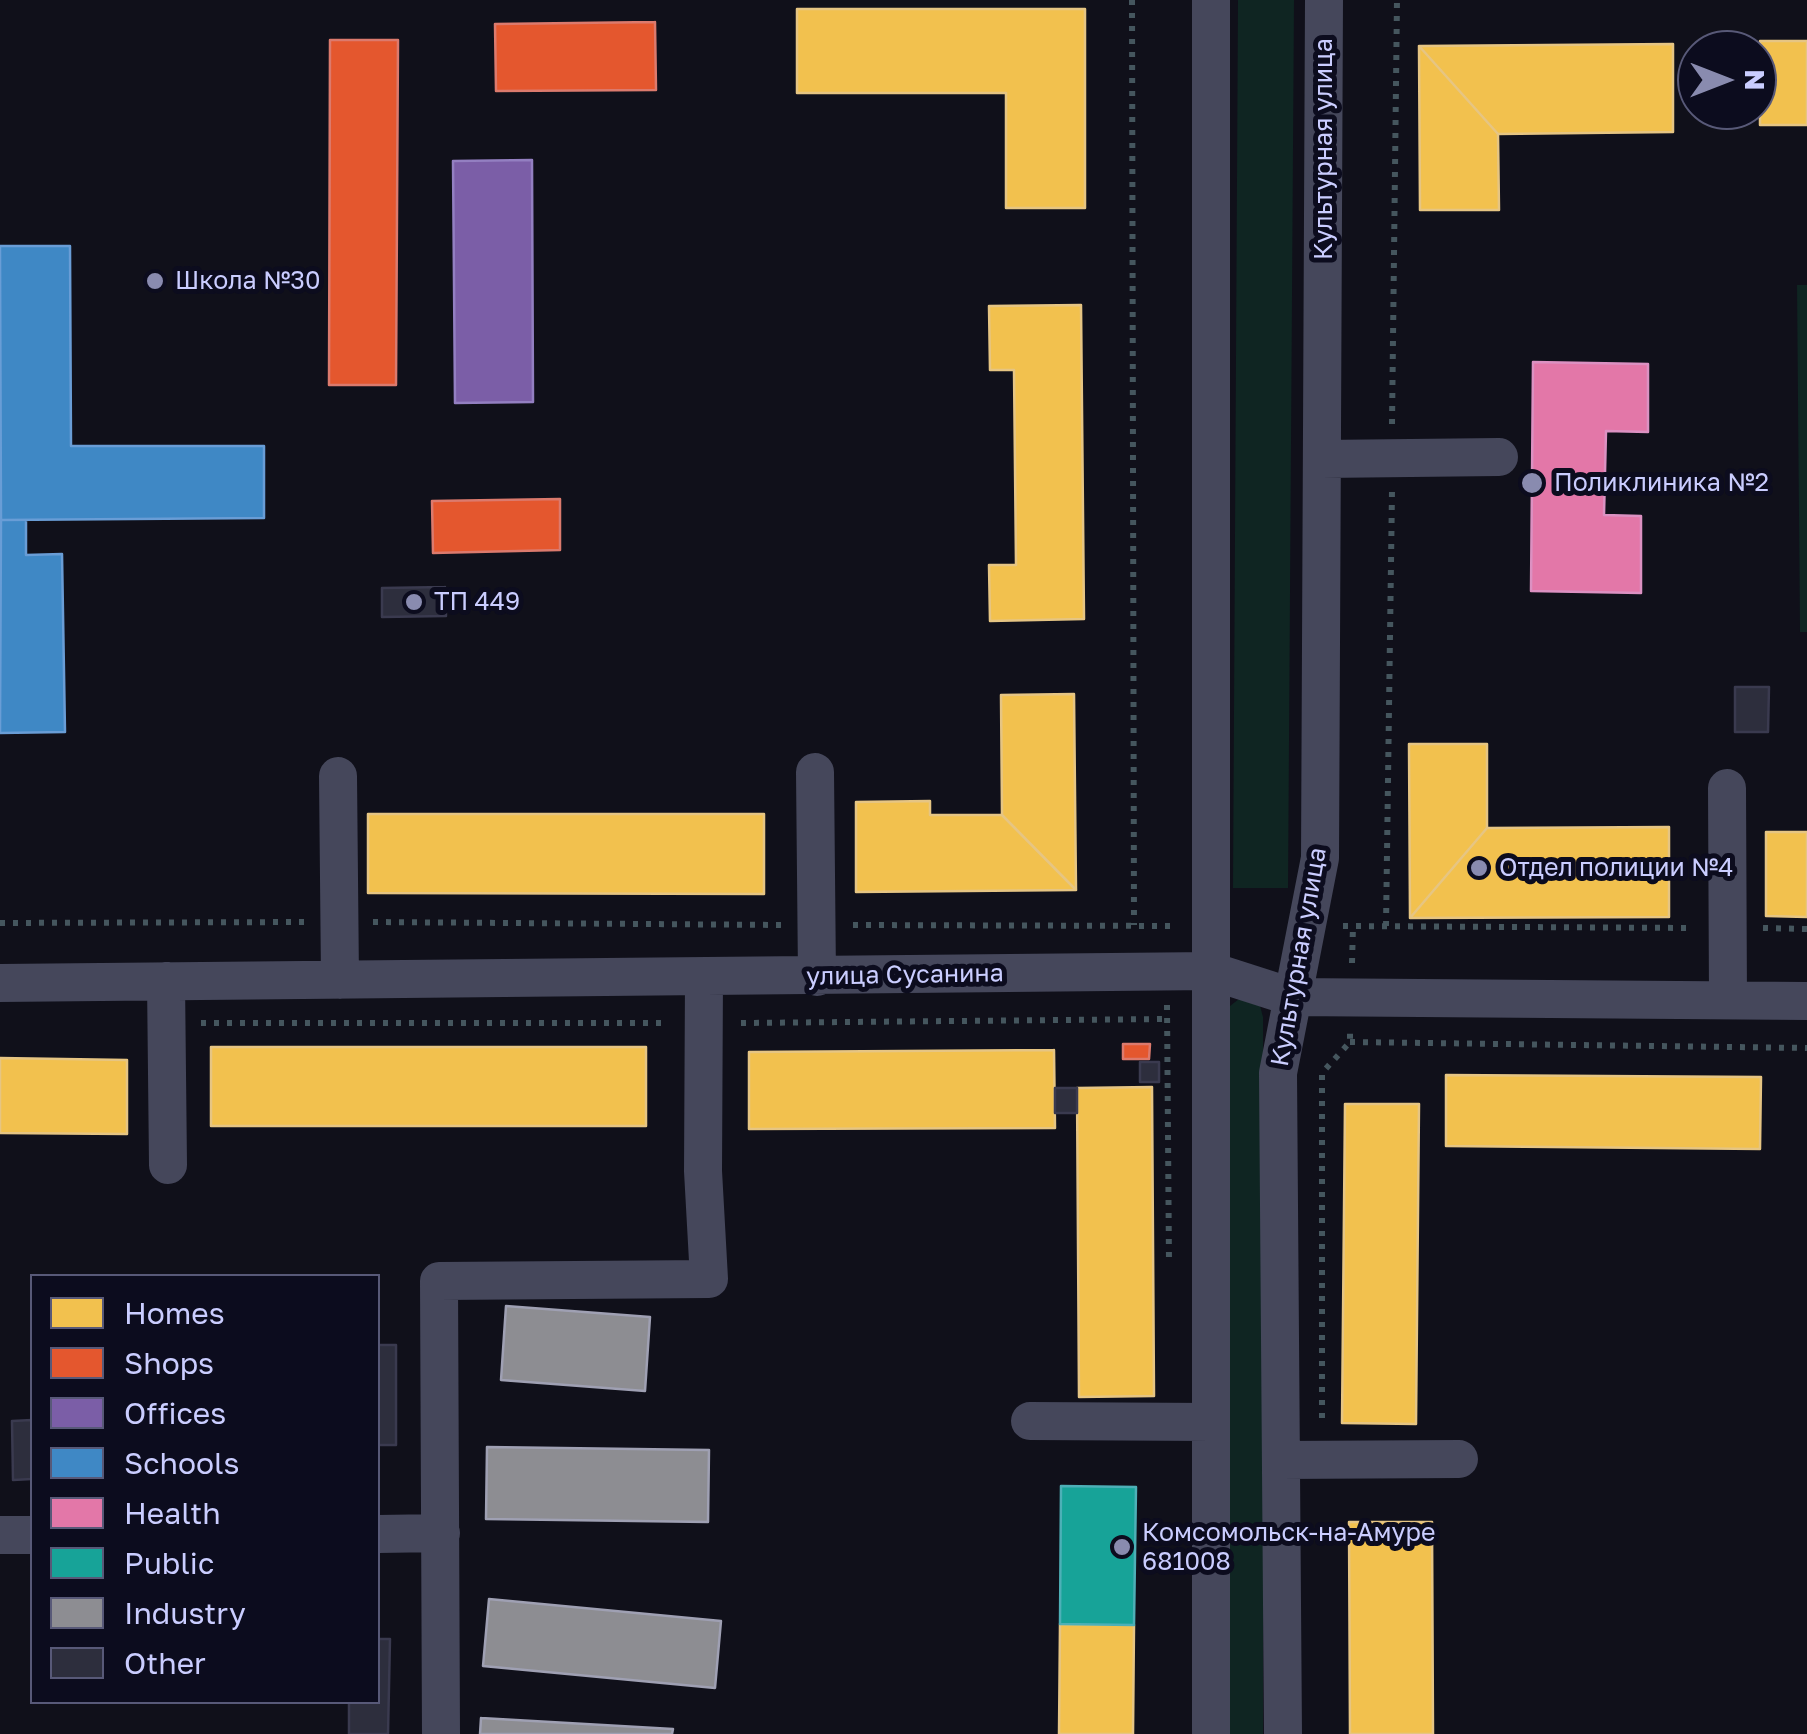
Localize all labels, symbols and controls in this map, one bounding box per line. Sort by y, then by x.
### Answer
north arrow [1677,30,1777,130]
street label: Культурная улица [1309,38,1339,260]
text: N [1739,69,1772,91]
place label: Школа №30 [175,266,320,296]
marker: Школа №30 [144,270,166,292]
place label: Поликлиника №2 [1554,468,1769,498]
marker: Поликлиника №2 [1519,470,1545,496]
place label: ТП 449 [434,587,520,617]
marker: ТП 449 [403,591,425,613]
street label: Культурная улица [1265,845,1333,1069]
place label: Отдел полиции №4 [1499,853,1733,883]
marker: Отдел полиции №4 [1468,857,1490,879]
street label: улица Сусанина [806,958,1004,992]
legend [30,1274,380,1704]
text: Homes [124,1295,225,1331]
text: Shops [124,1345,214,1381]
text: Offices [124,1395,226,1431]
text: Schools [124,1445,240,1481]
text: Health [124,1495,221,1531]
place label: Комсомольск-на-Амуре 681008 [1142,1518,1435,1577]
marker: Комсомольск-на-Амуре 681008 [1111,1536,1133,1558]
text: Public [124,1545,214,1581]
text: Industry [124,1595,246,1631]
text: Other [124,1645,206,1681]

